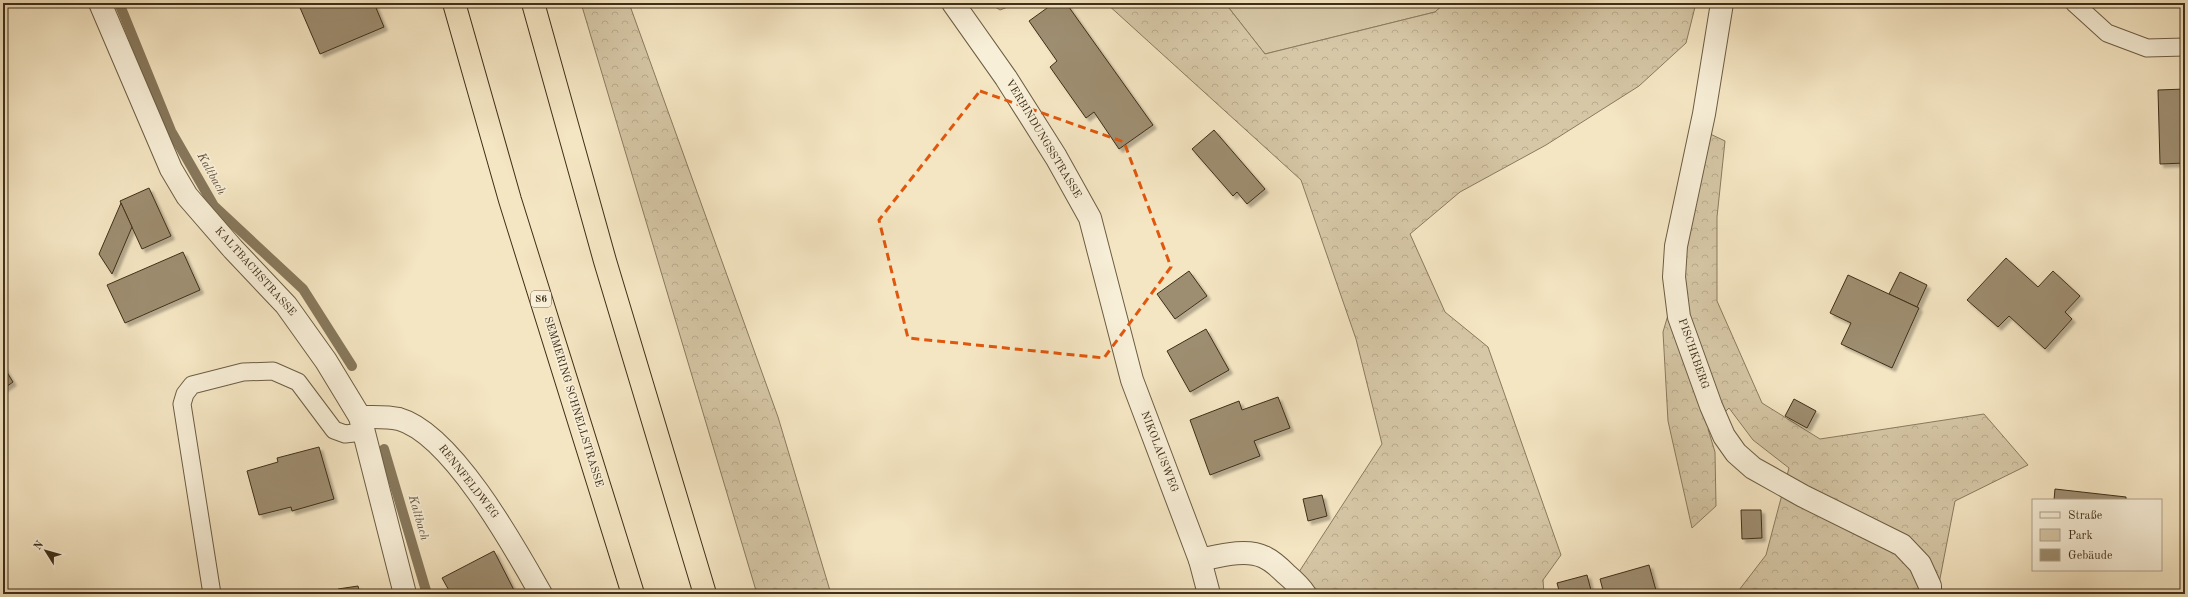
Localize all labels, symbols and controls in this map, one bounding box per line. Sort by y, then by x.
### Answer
street label: VERBINDUNGSSTRASSE [1003,78,1083,200]
water label: Kaltbach [194,150,227,197]
street label: KALTBACHSTRASSE [212,226,298,318]
road number: S6 [531,291,551,307]
street label: SEMMERING SCHNELLSTRASSE [542,315,604,489]
street label: PISCHKBERG [1676,317,1710,391]
street label: NIKOLAUSWEG [1138,410,1180,494]
street label: RENNFELDWEG [436,443,500,521]
water label: Kaltbach [406,493,430,542]
legend [2032,499,2162,571]
text: Straße [2068,510,2103,522]
text: Park [2068,530,2093,542]
north arrow [26,531,66,571]
text: N [32,539,46,553]
text: Gebäude [2068,550,2113,562]

